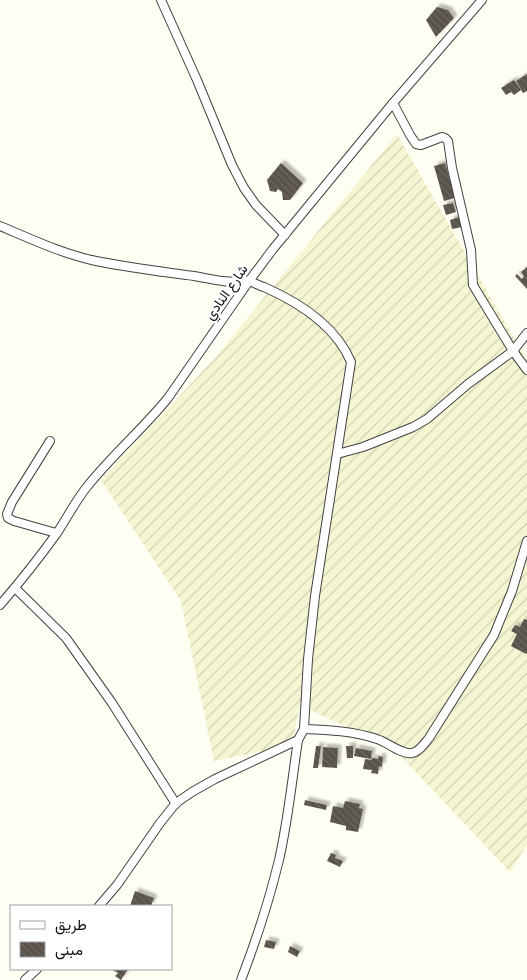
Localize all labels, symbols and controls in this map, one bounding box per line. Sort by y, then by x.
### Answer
street label: شارع النادي [200,261,254,325]
legend [10,905,172,970]
text: طريق [55,915,87,935]
text: مبنى [55,940,83,960]

